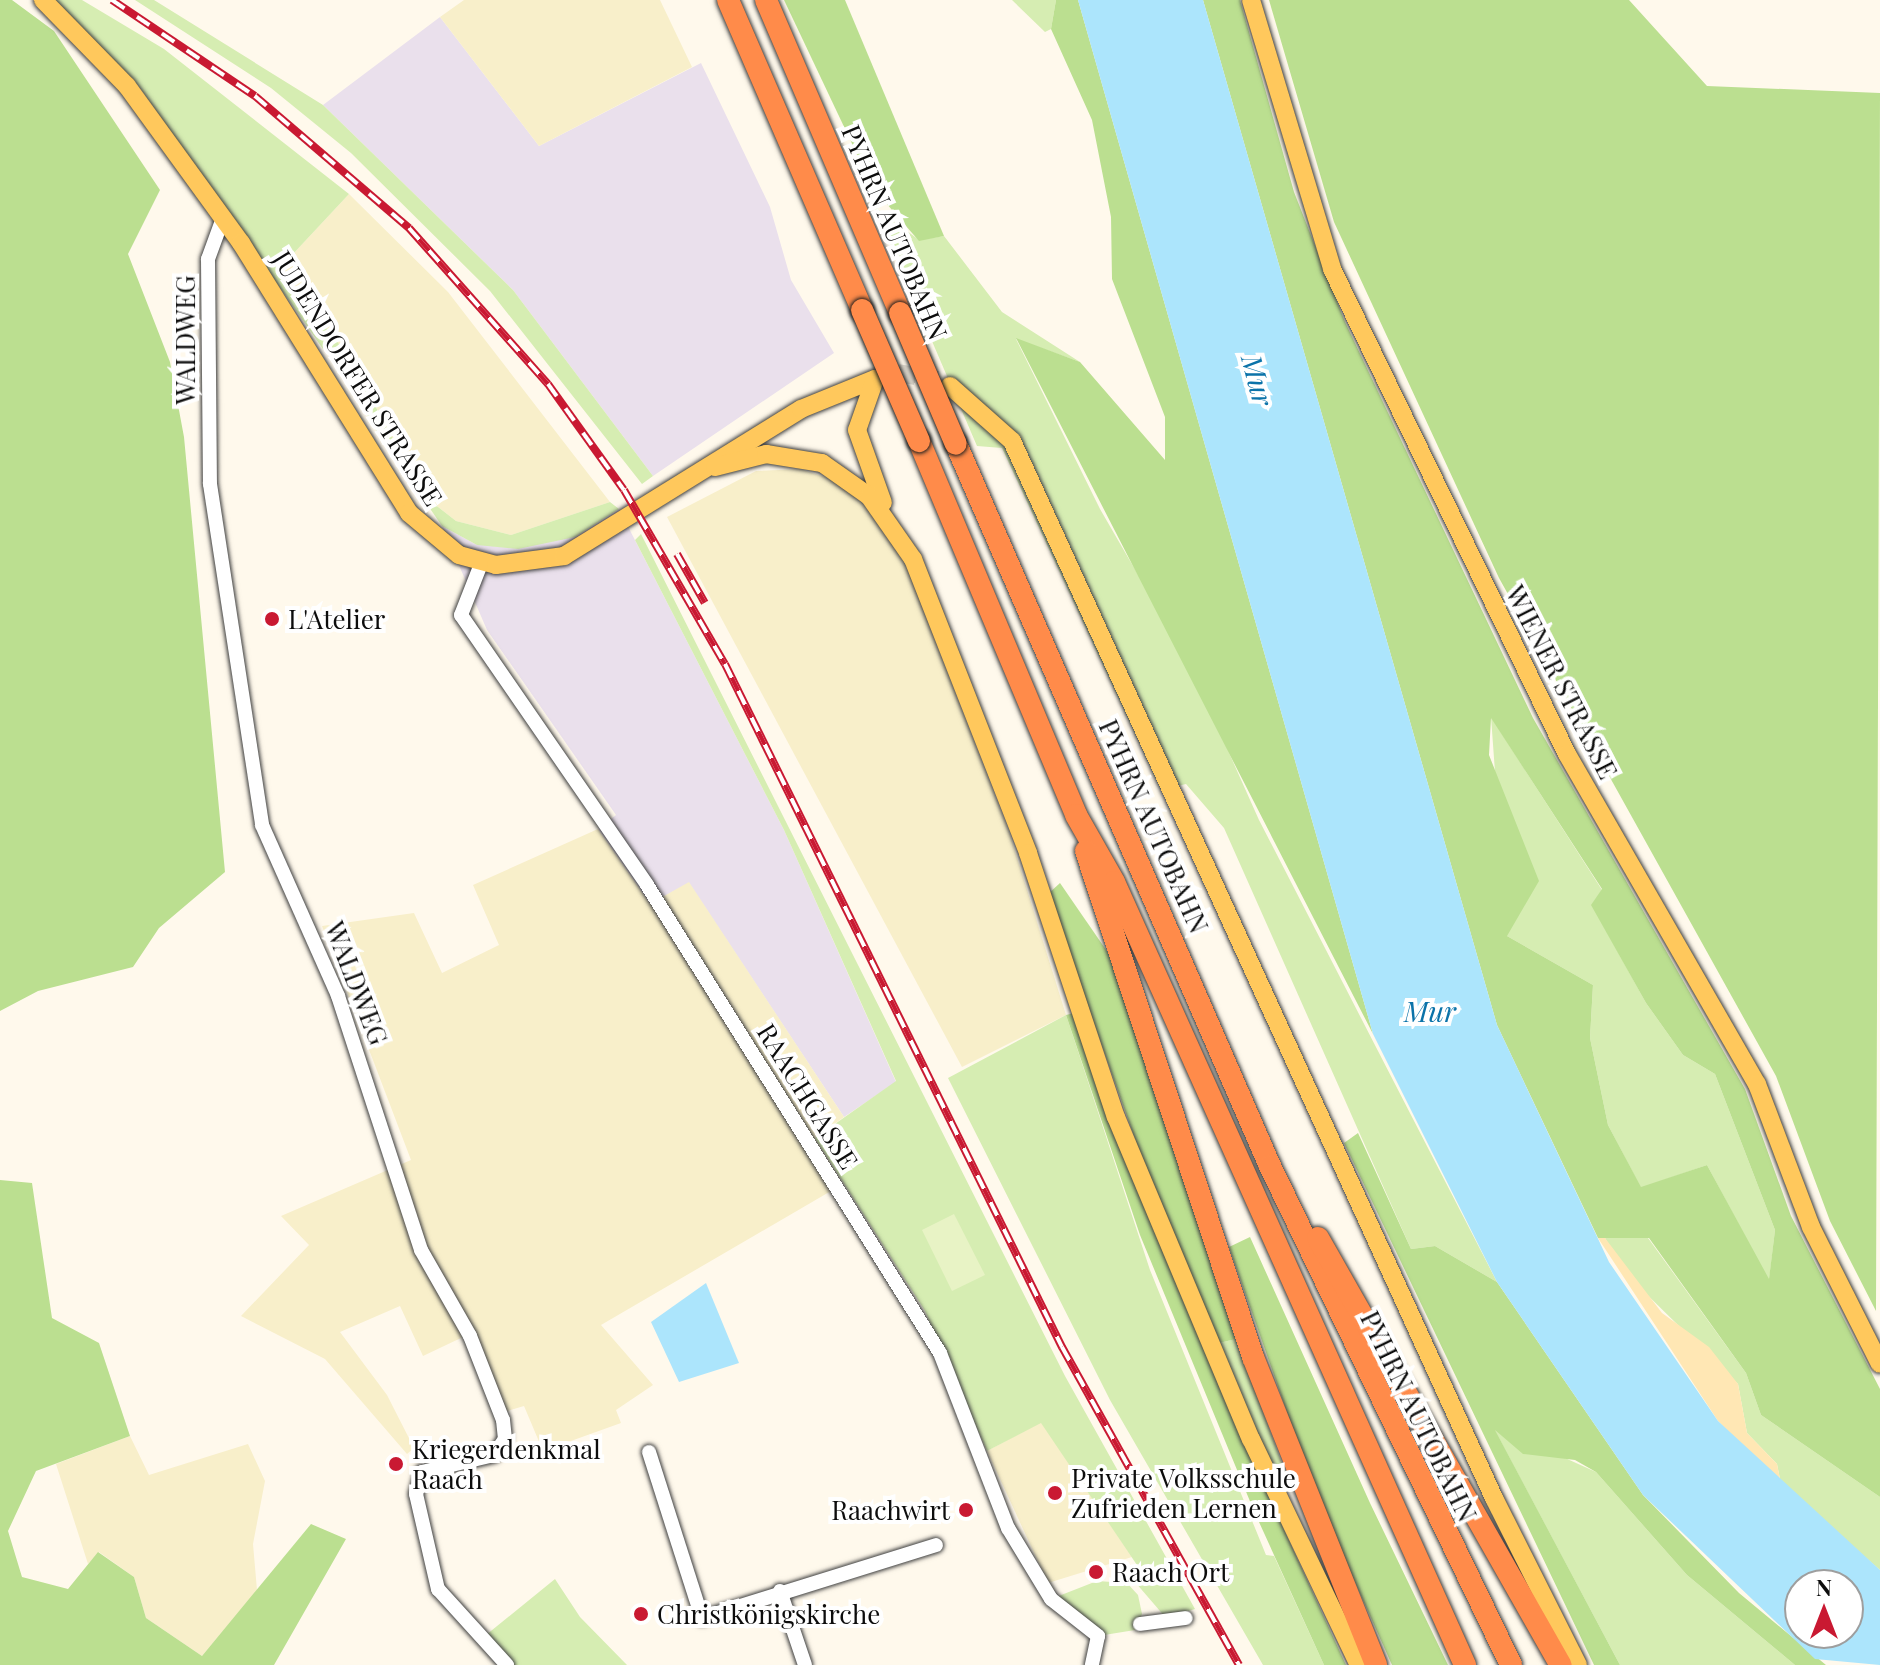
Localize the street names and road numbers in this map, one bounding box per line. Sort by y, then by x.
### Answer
street label: PYHRN AUTOBAHN [835,120,955,344]
street label: JUDENDORFER STRASSE [267,245,449,511]
street label: WALDWEG [169,275,201,405]
street label: WIENER STRASSE [1500,580,1624,784]
street label: PYHRN AUTOBAHN [1093,714,1215,938]
street label: WALDWEG [319,917,395,1049]
street label: RAACHGASSE [751,1018,865,1174]
street label: PYHRN AUTOBAHN [1354,1305,1484,1527]

